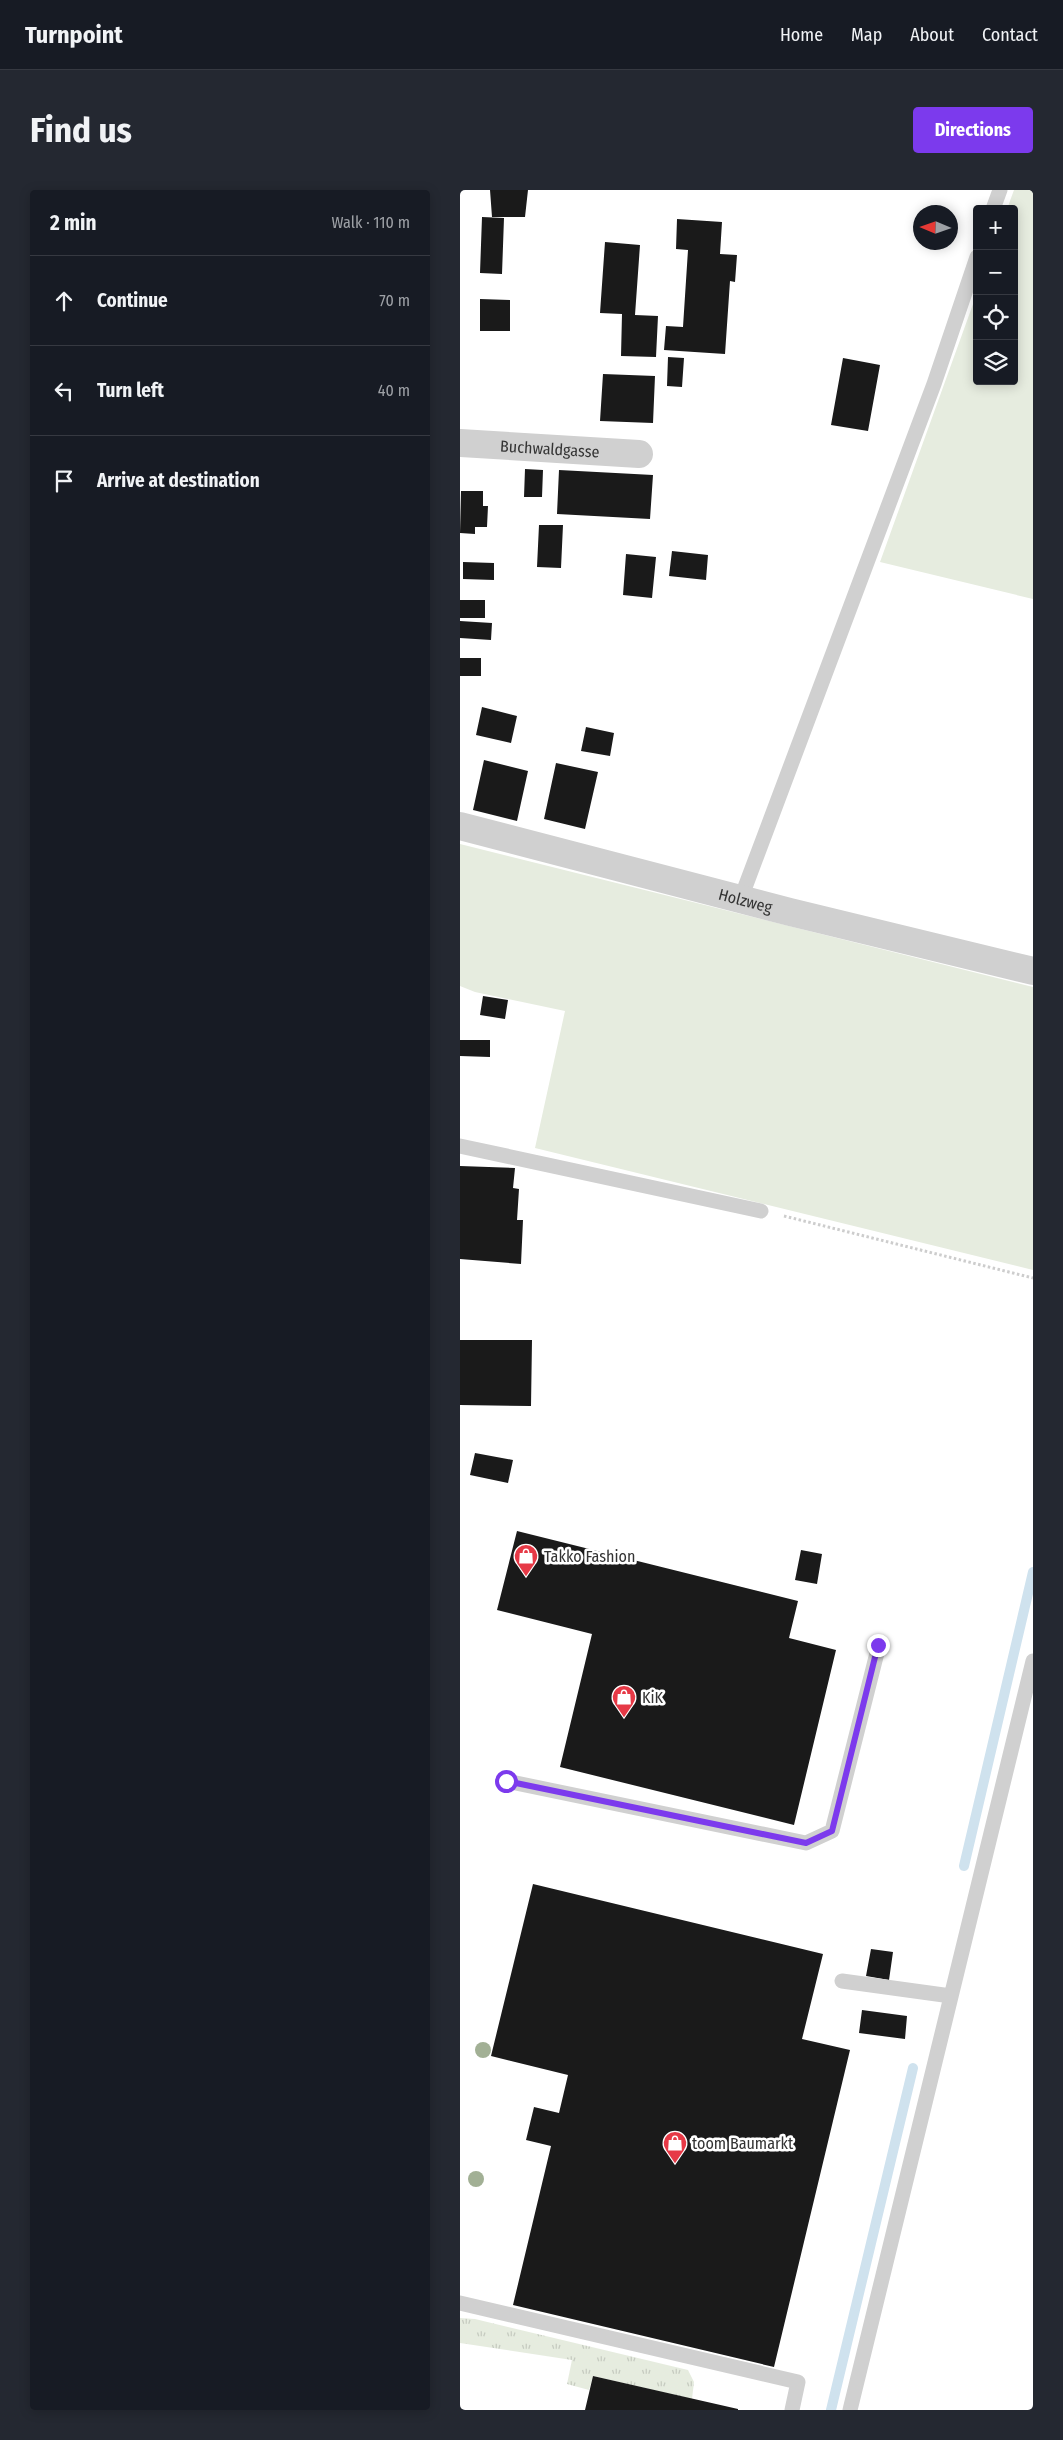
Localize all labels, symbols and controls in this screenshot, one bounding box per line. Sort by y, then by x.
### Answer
text: Turnpoint [25,21,123,49]
text: Home [780,24,823,46]
text: Map [851,24,882,46]
text: About [910,24,954,46]
text: Contact [982,24,1038,46]
button: Directions [913,107,1033,153]
text: Find us [30,109,132,151]
north arrow [913,205,958,250]
map controls [973,205,1018,385]
button: + [973,205,1018,250]
text: 2 min [50,210,97,236]
text: Walk · 110 m [332,213,410,232]
button: − [973,250,1018,295]
icon: ahead [50,287,78,315]
text: Continue [97,289,168,312]
text: 70 m [379,291,410,310]
button: locate [973,295,1018,340]
button: layers [973,340,1018,385]
icon: left [50,377,78,405]
text: Turn left [97,379,164,402]
text: 40 m [378,381,410,400]
street label: Buchwaldgasse [500,436,600,461]
icon: arrive [50,467,78,495]
text: Arrive at destination [97,469,260,492]
street label: Holzweg [717,884,775,917]
shop icon: Takko Fashion [513,1543,539,1577]
place label: Takko Fashion [544,1547,635,1566]
route end [867,1634,890,1657]
shop icon: KiK [611,1684,637,1718]
place label: KiK [642,1688,663,1707]
route start [495,1770,518,1793]
shop icon: toom Baumarkt [662,2130,688,2164]
place label: toom Baumarkt [692,2134,794,2153]

